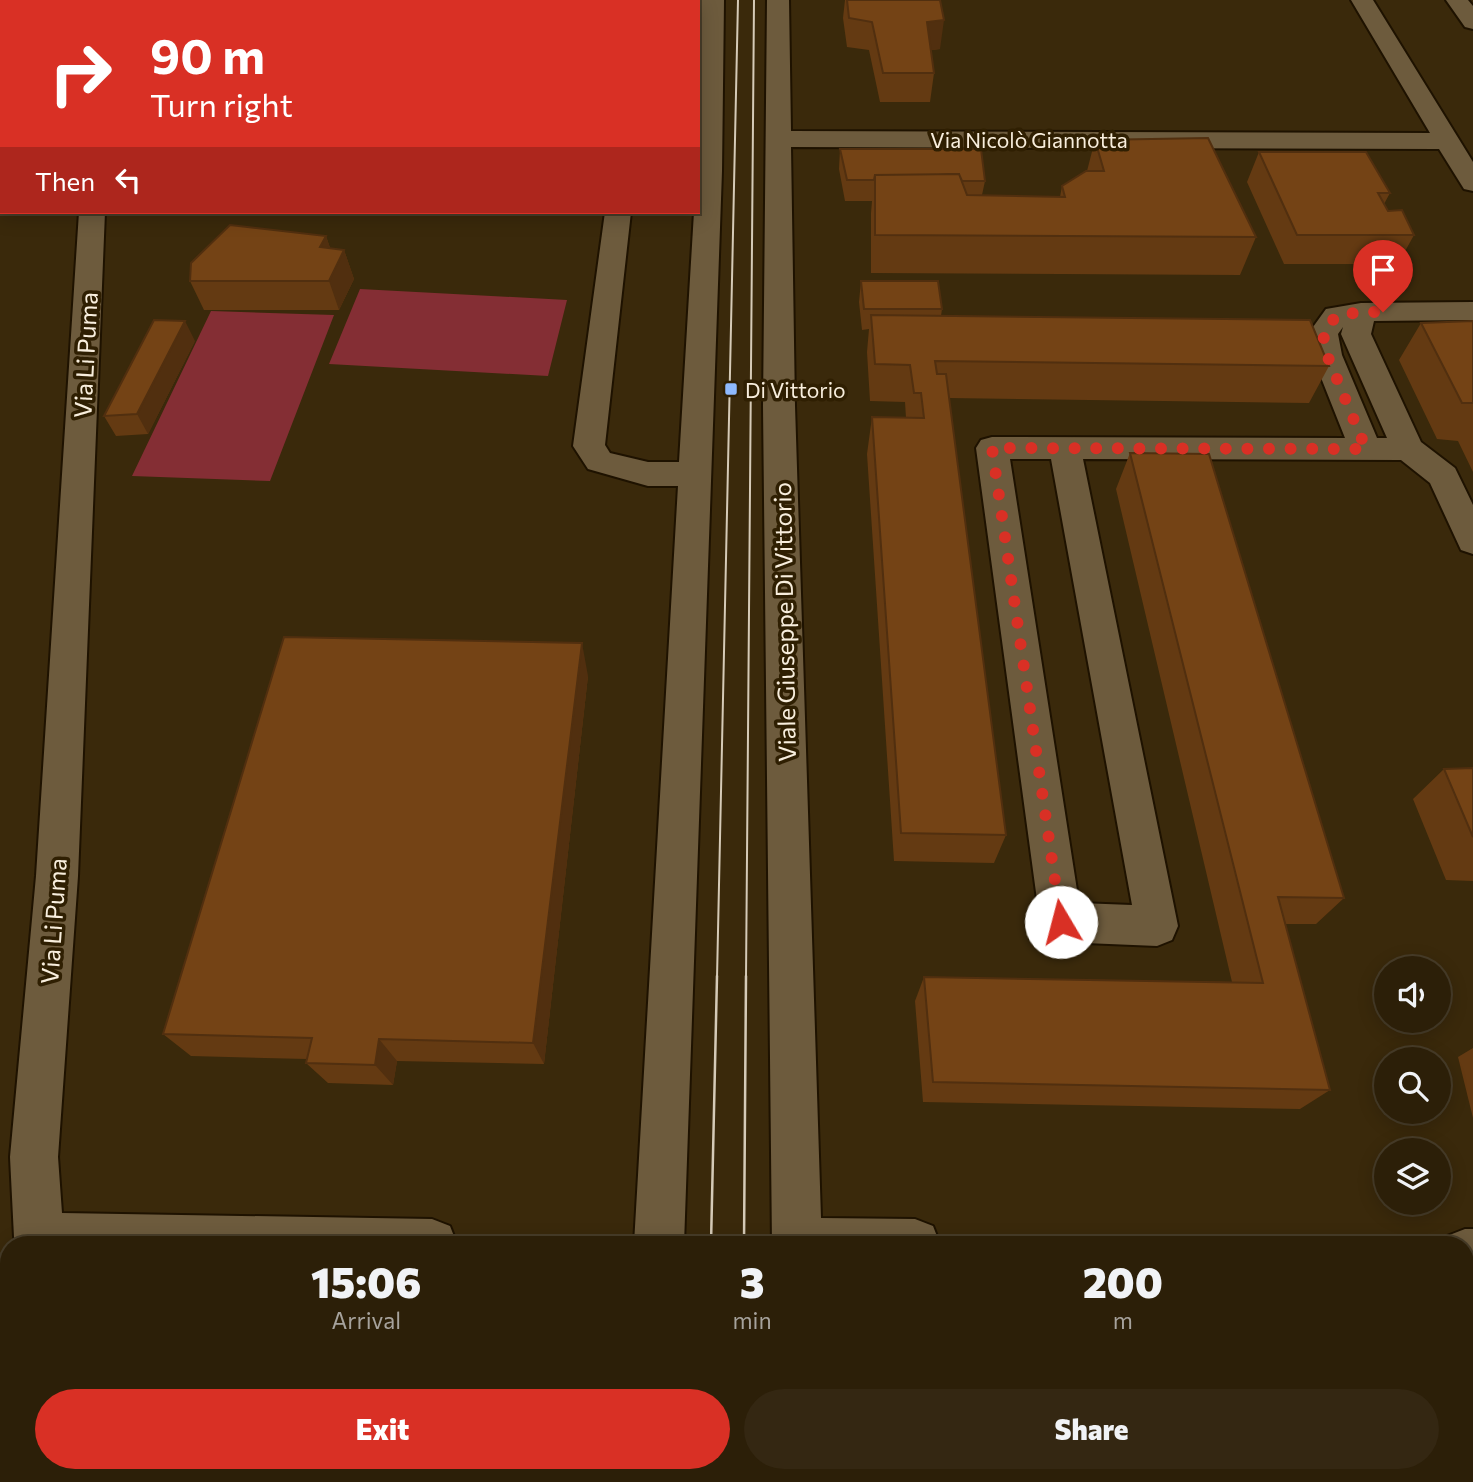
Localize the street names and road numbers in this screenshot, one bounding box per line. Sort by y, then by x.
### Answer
street label: Via Nicolò Giannotta [930,127,1128,152]
street label: Via Li Puma [67,291,103,419]
street label: Viale Giuseppe Di Vittorio [767,482,801,762]
street label: Via Li Puma [34,857,72,985]

